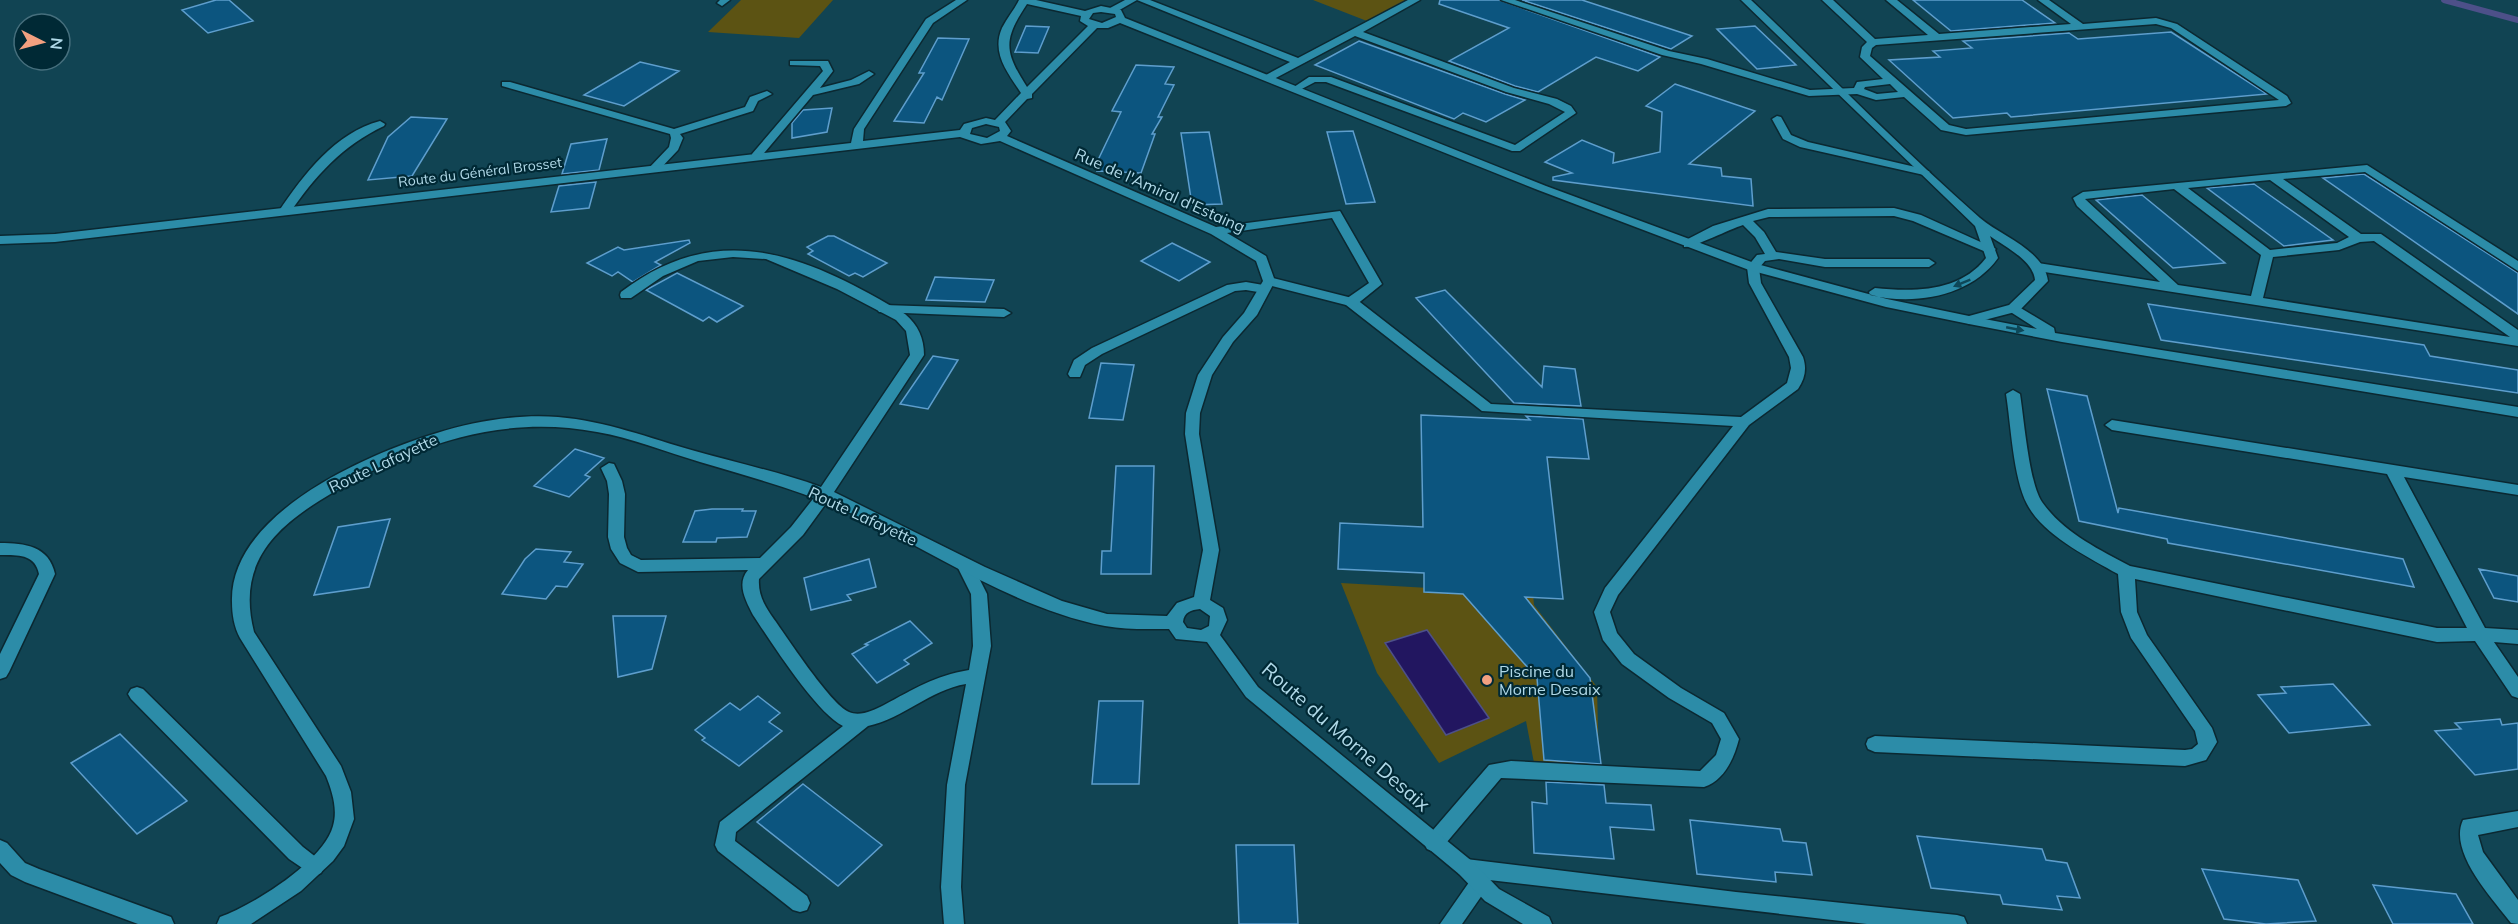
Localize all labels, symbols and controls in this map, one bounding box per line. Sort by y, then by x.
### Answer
north arrow [12,12,72,72]
text: N [46,37,67,51]
street label: Rue de l'Amiral d'Estaing [1072,143,1248,237]
street label: Route du Général Brosset [397,153,563,191]
one-way arrow [1953,278,1971,288]
one-way arrow [2006,325,2025,334]
street label: Route Lafayette [326,429,440,497]
street label: Route Lafayette [806,482,920,550]
street label: Route du Morne Desaix [1257,657,1436,817]
place label: Piscine du Morne Desaix [1499,661,1601,699]
marker: Piscine du Morne Desaix [1480,673,1494,687]

